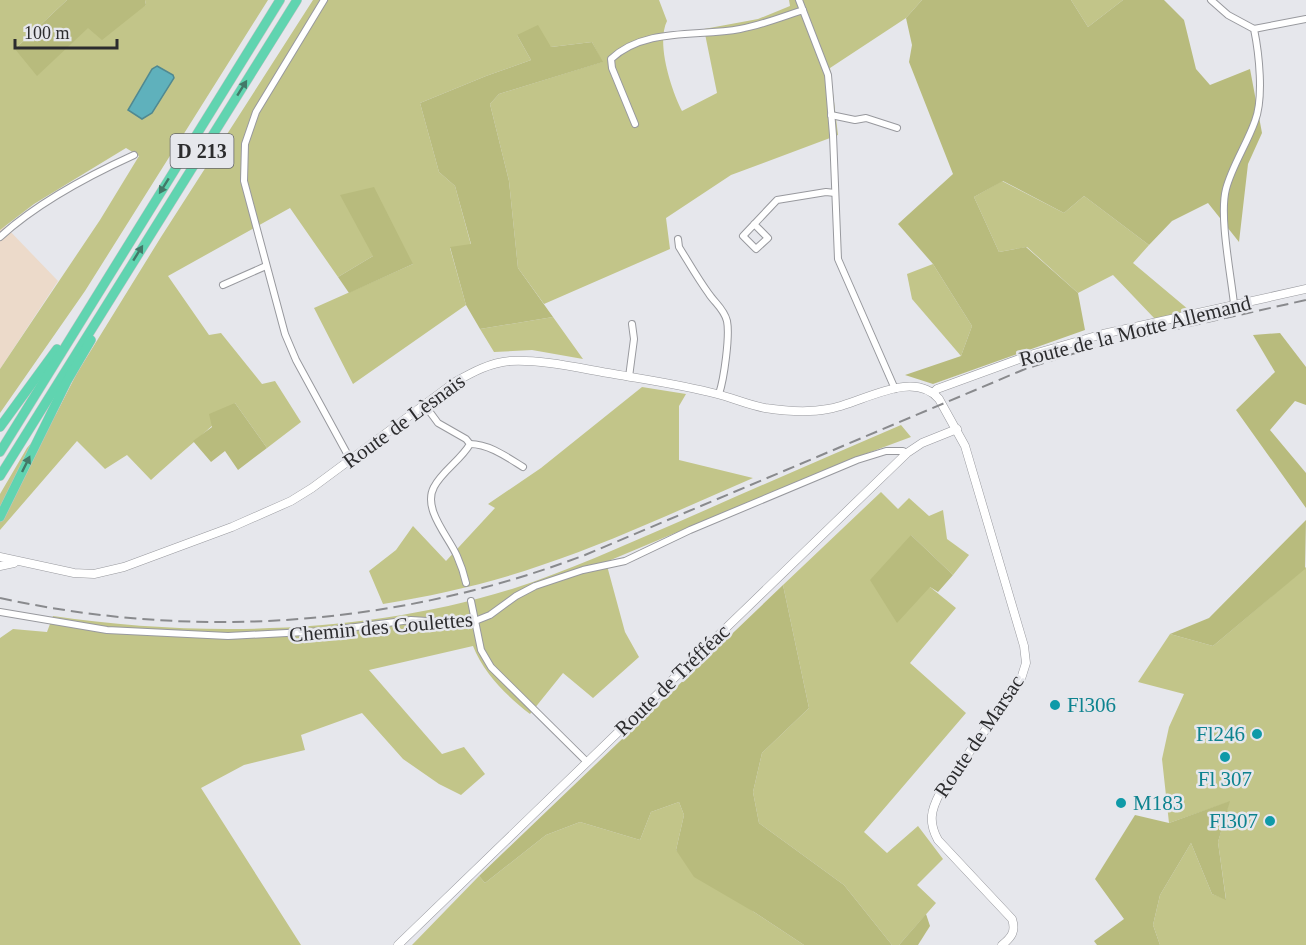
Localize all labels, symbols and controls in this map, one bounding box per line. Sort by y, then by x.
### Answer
scale bar [15,12,117,50]
text: 100 m [24,23,70,43]
one-way arrow [237,80,248,96]
road number: D 213 [170,134,234,168]
one-way arrow [159,178,170,194]
one-way arrow [133,245,144,261]
street label: Route de la Motte Allemand [1017,290,1254,371]
street label: Route de Lèsnais [338,369,470,473]
one-way arrow [21,456,31,473]
street label: Chemin des Coulettes [288,607,474,647]
street label: Route de Tréfféac [610,619,734,741]
street label: Route de Marsac [929,670,1029,802]
place label: Fl306 [1067,693,1116,717]
marker: Fl306 [1048,698,1062,712]
place label: Fl246 [1196,722,1245,746]
marker: Fl246 [1250,727,1264,741]
marker: Fl 307 [1218,750,1232,764]
place label: Fl 307 [1198,767,1252,791]
place label: M183 [1133,791,1183,815]
marker: M183 [1114,796,1128,810]
place label: Fl307 [1209,809,1258,833]
marker: Fl307 [1263,814,1277,828]

